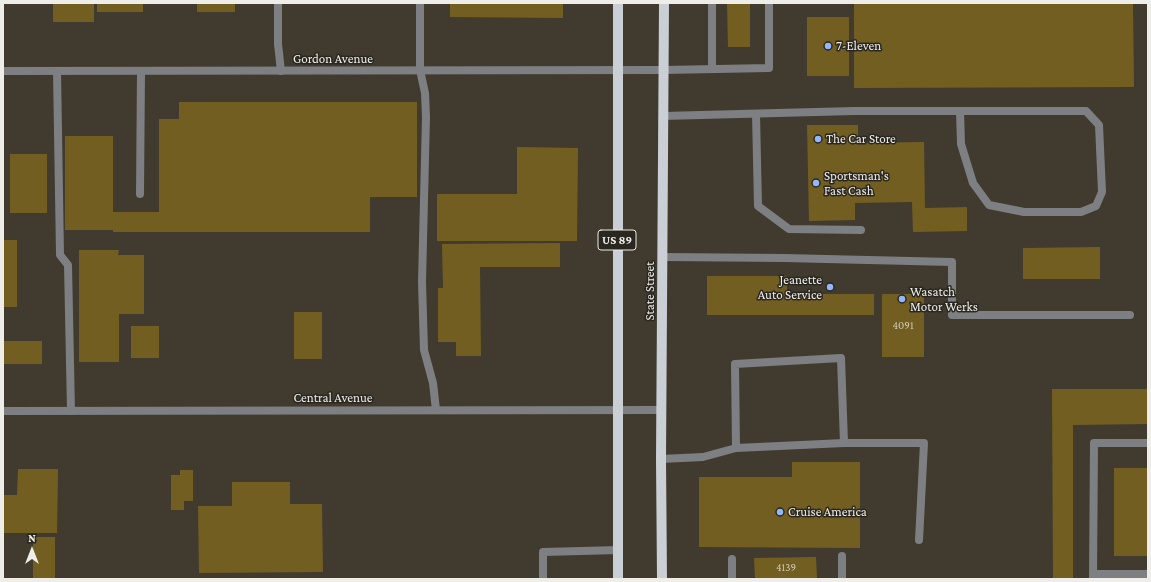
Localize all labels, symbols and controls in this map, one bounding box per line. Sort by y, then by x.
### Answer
place label: 7-Eleven [836,38,881,54]
marker: 7-Eleven [823,41,833,51]
street label: Gordon Avenue [293,51,373,67]
place label: The Car Store [826,131,896,147]
marker: The Car Store [813,134,823,144]
place label: Sportsman's Fast Cash [824,168,889,199]
marker: Sportsman's Fast Cash [811,178,821,188]
road number: US 89 [598,230,636,250]
street label: State Street [642,261,658,321]
place label: Jeanette Auto Service [758,272,822,303]
marker: Jeanette Auto Service [825,282,835,292]
place label: Wasatch Motor Werks [910,284,978,315]
marker: Wasatch Motor Werks [897,294,907,304]
house number: 4091 [892,319,914,333]
street label: Central Avenue [293,390,373,406]
place label: Cruise America [788,504,867,520]
marker: Cruise America [775,507,785,517]
north arrow [12,530,52,570]
text: N [28,532,36,544]
house number: 4139 [776,561,796,575]

